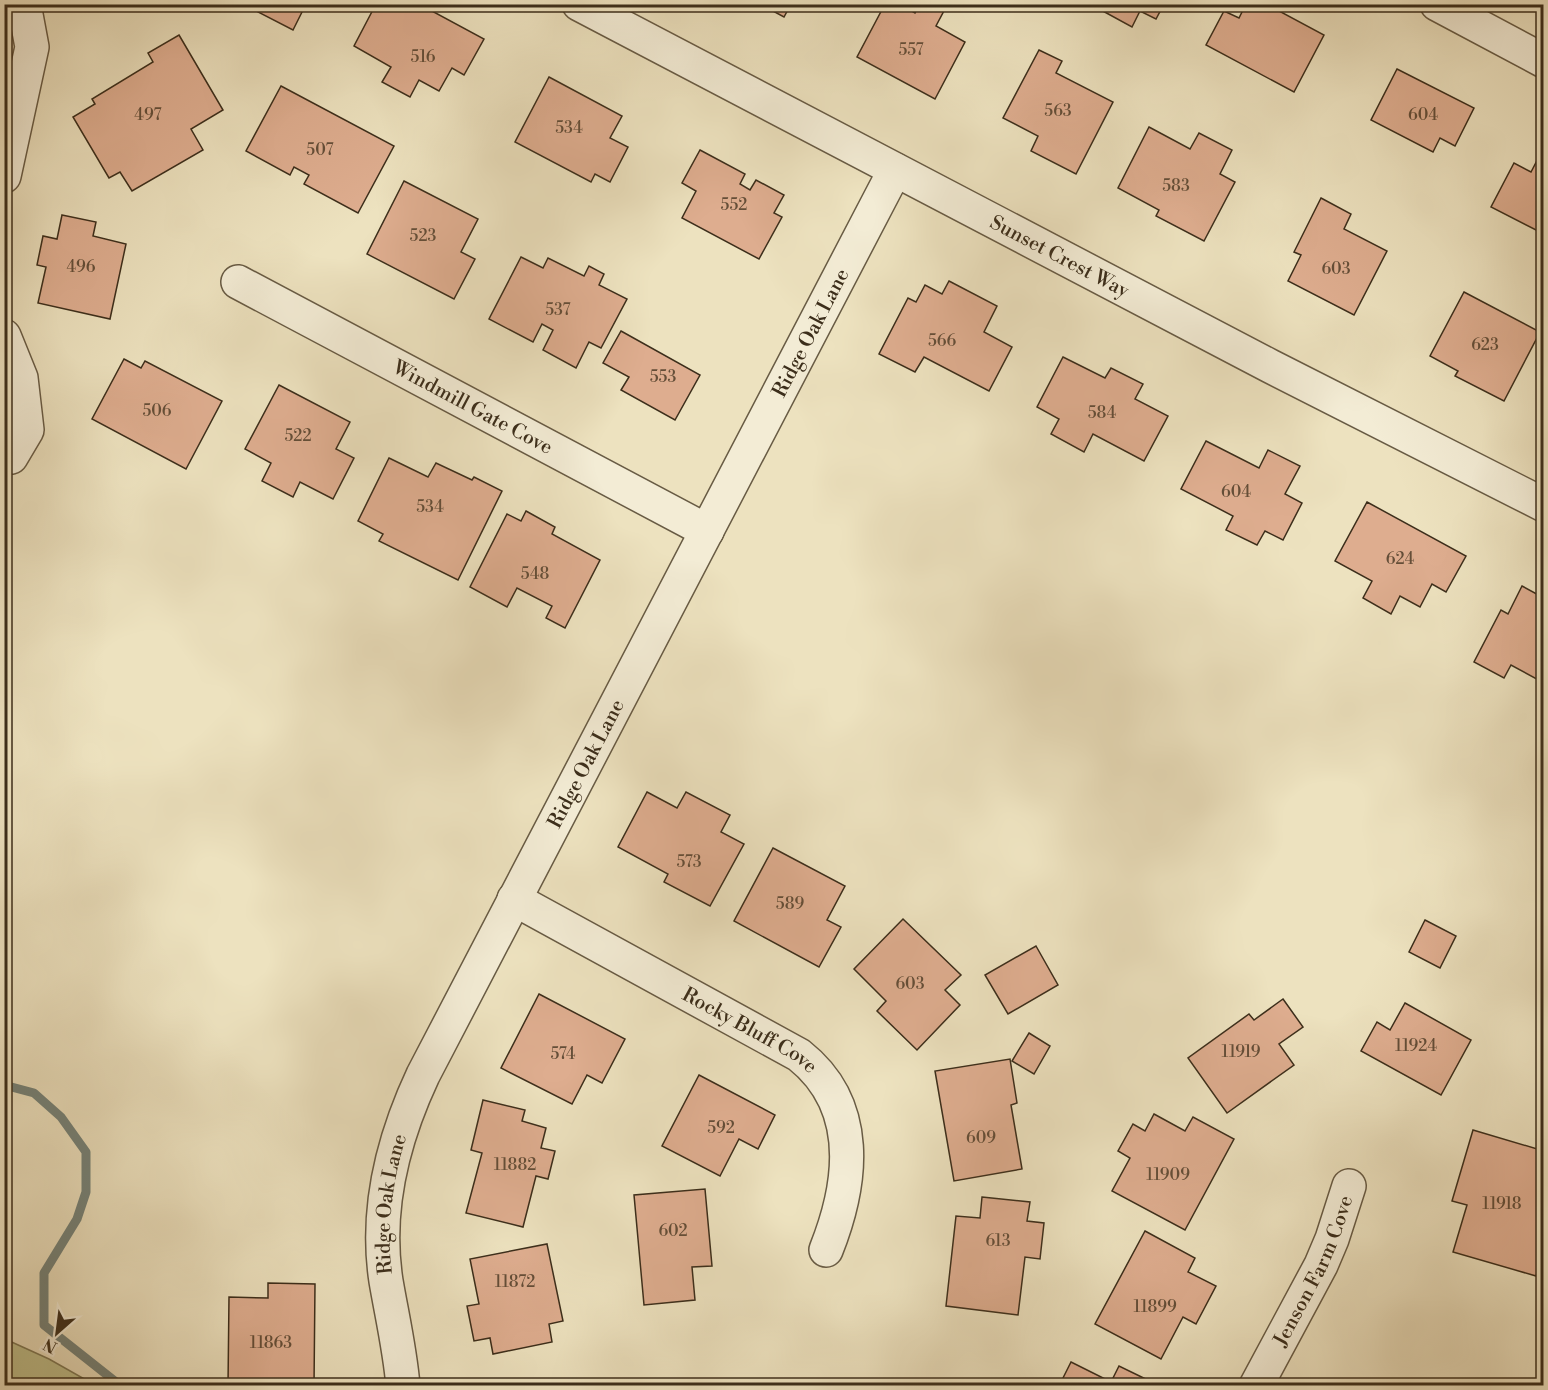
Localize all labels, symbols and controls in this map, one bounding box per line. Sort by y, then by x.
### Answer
house number: 557 [898,40,924,60]
house number: 516 [411,47,436,67]
house number: 563 [1044,101,1072,121]
house number: 497 [134,105,162,125]
house number: 604 [1408,105,1438,125]
house number: 534 [555,118,583,138]
house number: 507 [306,140,334,160]
house number: 583 [1162,176,1190,196]
house number: 552 [721,195,747,215]
street label: Sunset Crest Way [985,211,1134,304]
house number: 523 [410,226,437,246]
house number: 496 [67,257,96,277]
house number: 603 [1321,259,1351,279]
street label: Ridge Oak Lane [768,265,855,402]
house number: 537 [545,300,571,320]
house number: 566 [928,331,956,351]
house number: 623 [1471,335,1499,355]
street label: Windmill Gate Cove [387,355,557,461]
house number: 553 [650,367,676,387]
house number: 506 [142,401,172,421]
house number: 584 [1088,403,1117,423]
house number: 522 [284,426,312,446]
house number: 604 [1221,482,1251,502]
house number: 534 [416,497,444,517]
house number: 624 [1386,549,1415,569]
house number: 548 [521,564,549,584]
street label: Ridge Oak Lane [543,696,631,833]
house number: 573 [676,852,702,872]
house number: 589 [776,894,804,914]
house number: 603 [895,974,925,994]
street label: Rocky Bluff Cove [678,983,822,1079]
house number: 11924 [1395,1036,1438,1056]
house number: 11919 [1222,1042,1261,1062]
house number: 574 [551,1044,576,1064]
house number: 592 [707,1118,735,1138]
house number: 609 [966,1128,996,1148]
street label: Ridge Oak Lane [372,1131,413,1276]
house number: 11882 [494,1155,536,1175]
house number: 11909 [1146,1165,1190,1185]
street label: Jenson Farm Cove [1268,1193,1359,1352]
house number: 11918 [1482,1194,1522,1214]
house number: 602 [658,1221,688,1241]
house number: 613 [986,1231,1011,1251]
house number: 11872 [495,1272,535,1292]
house number: 11899 [1133,1297,1177,1317]
north arrow [27,1303,87,1363]
text: N [40,1333,61,1357]
house number: 11863 [250,1333,292,1353]

